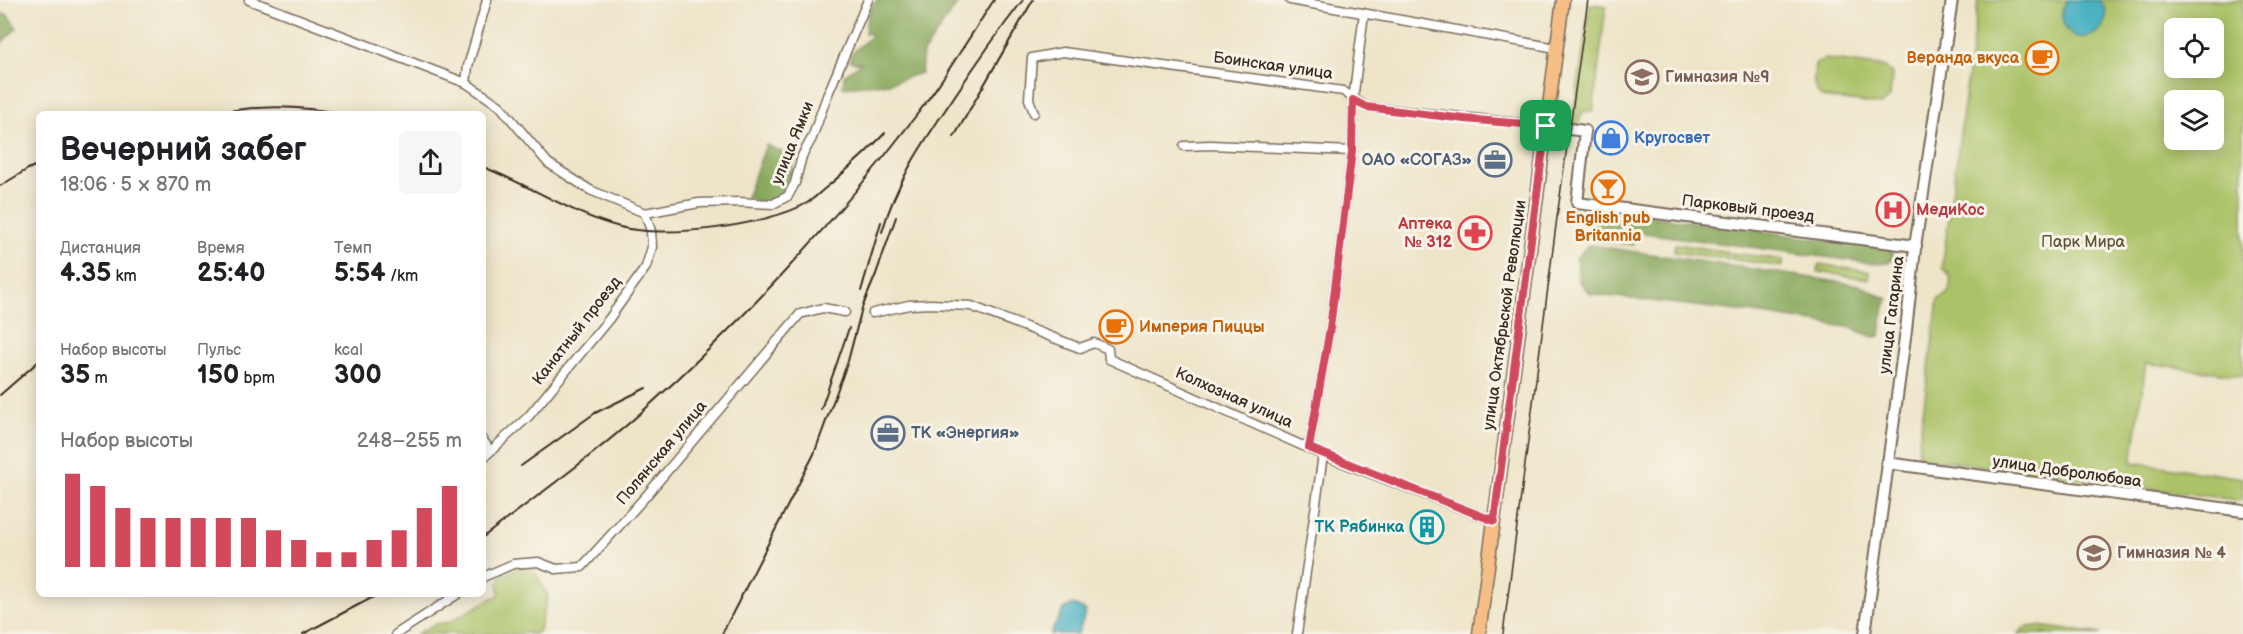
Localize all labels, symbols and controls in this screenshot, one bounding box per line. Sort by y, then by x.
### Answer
map controls [2164,18,2224,150]
button: locate [2164,18,2224,78]
cafe icon: Веранда вкуса [2024,40,2060,76]
street label: Боинская улица [1212,48,1334,84]
place label: Веранда вкуса [1907,49,2020,68]
school or university icon: Гимназия №9 [1624,59,1660,95]
place label: Гимназия №9 [1665,68,1770,87]
button: layers [2164,90,2224,150]
street label: улица Ямки [768,99,818,187]
pin [1520,100,1571,151]
icon: arrive [1529,109,1562,142]
shop icon: Кругосвет [1593,120,1629,156]
place label: Кругосвет [1634,129,1710,148]
text: Вечерний забег [60,130,307,170]
button: share [399,131,462,194]
office icon: ОАО «СОГАЗ» [1477,142,1513,178]
place label: ОАО «СОГАЗ» [1362,151,1472,170]
bar icon: English pub Britannia [1590,170,1626,206]
text: 18:06 · 5 × 870 m [60,173,211,197]
street label: Парковый проезд [1681,191,1816,227]
hospital icon: МедиКос [1875,192,1911,228]
street label: улица Октябрьской Революции [1479,199,1531,431]
place label: МедиКос [1916,201,1985,220]
place label: English pub Britannia [1566,209,1651,246]
place label: Аптека № 312 [1397,215,1453,252]
pharmacy icon: Аптека № 312 [1457,215,1493,251]
park label: Парк Мира [2041,233,2126,252]
text: Дистанция [60,239,141,258]
text: Время [197,239,245,258]
text: Темп [334,239,372,258]
street label: улица Гагарина [1875,254,1909,375]
text: 4.35 [60,258,111,289]
text: 25:40 [197,258,265,289]
text: 5:54 [334,258,386,289]
text: km [111,267,137,286]
text: /km [386,267,418,286]
street label: Канатный проезд [529,273,626,389]
cafe icon: Империя Пиццы [1098,309,1134,345]
place label: Империя Пиццы [1139,318,1265,337]
text: Набор высоты [60,341,167,360]
text: Пульс [197,341,241,360]
text: kcal [334,341,363,360]
text: 35 [60,360,90,391]
text: 150 [197,360,239,391]
text: 300 [334,360,382,391]
street label: Колхозная улица [1172,364,1296,433]
text: m [90,369,108,388]
text: bpm [239,369,275,388]
street label: Полянская улица [613,397,711,509]
office icon: ТК «Энергия» [870,415,906,451]
place label: ТК «Энергия» [911,424,1019,443]
text: Набор высоты [60,429,193,453]
text: 248–255 m [357,429,462,453]
street label: улица Добролюбова [1991,452,2143,492]
building icon: ТК Рябинка [1409,509,1445,545]
place label: ТК Рябинка [1315,518,1405,537]
school or university icon: Гимназия № 4 [2076,535,2112,571]
place label: Гимназия № 4 [2117,544,2227,563]

